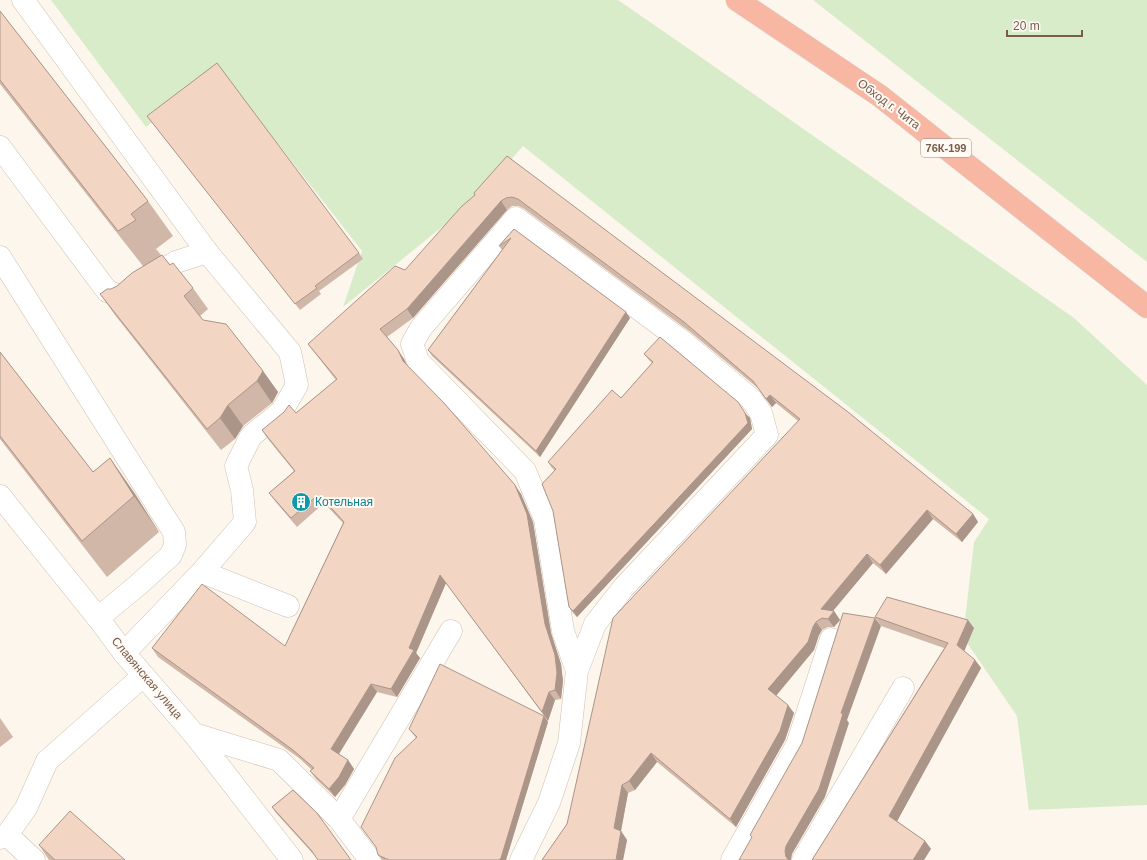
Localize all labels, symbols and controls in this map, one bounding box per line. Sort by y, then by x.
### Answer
scale bar [1007,12,1082,38]
text: 20 m [1013,19,1040,33]
street label: Обход г. Чита [855,76,923,132]
road number: 76К-199 [921,139,971,157]
building icon: Котельная [290,491,312,513]
place label: Котельная [315,495,373,509]
street label: Славянская улица [109,634,186,722]

